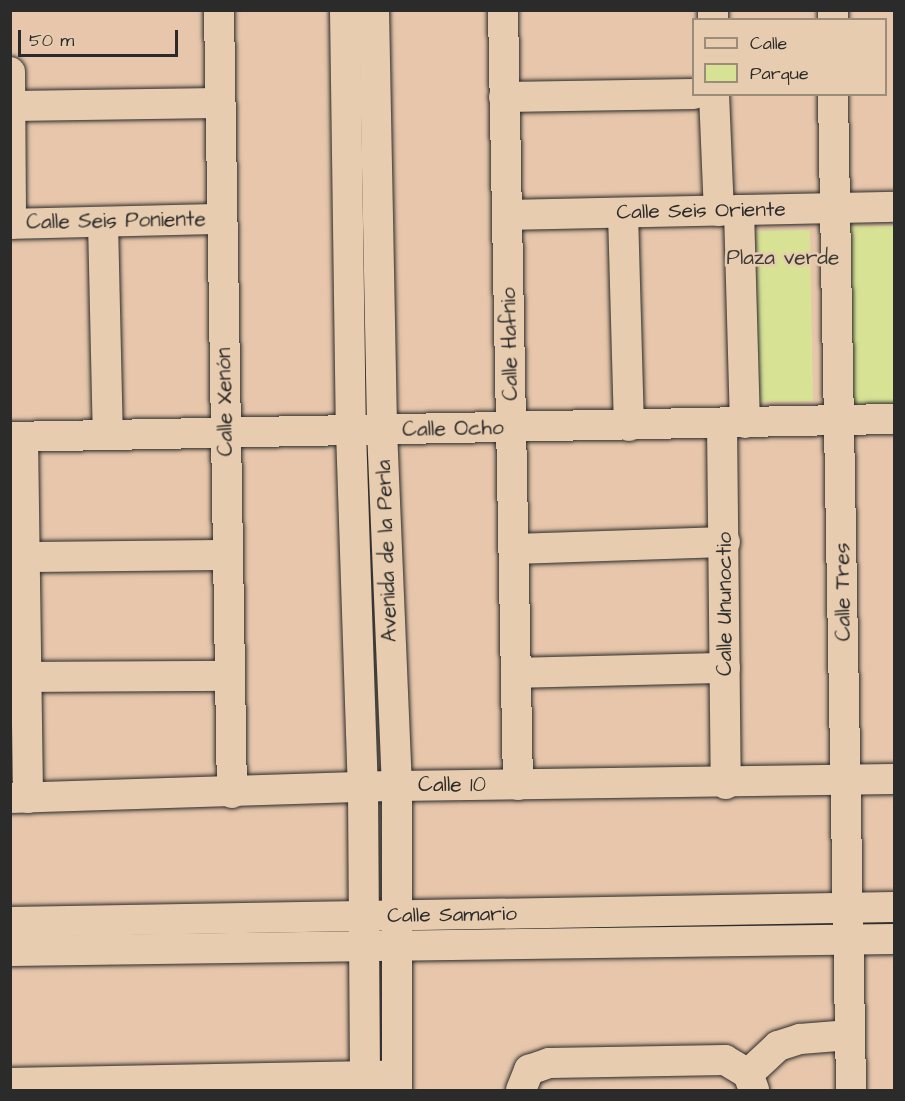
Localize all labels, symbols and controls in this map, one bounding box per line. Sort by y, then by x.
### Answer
scale bar [21,18,182,56]
legend [692,18,887,96]
text: 50 m [29,28,74,53]
text: Calle [750,31,787,56]
text: Parque [750,61,809,86]
street label: Calle Seis Oriente [616,197,786,225]
street label: Calle Seis Poniente [26,207,206,235]
park label: Plaza verde [727,245,839,271]
street label: Calle Hafnio [496,287,524,401]
street label: Calle Xenón [211,347,239,457]
street label: Calle Ocho [402,416,504,442]
street label: Avenida de la Perla [371,459,403,643]
street label: Calle Ununoctio [712,532,738,676]
street label: Calle Tres [830,543,856,641]
street label: Calle 10 [418,772,486,798]
street label: Calle Samario [387,901,517,929]

